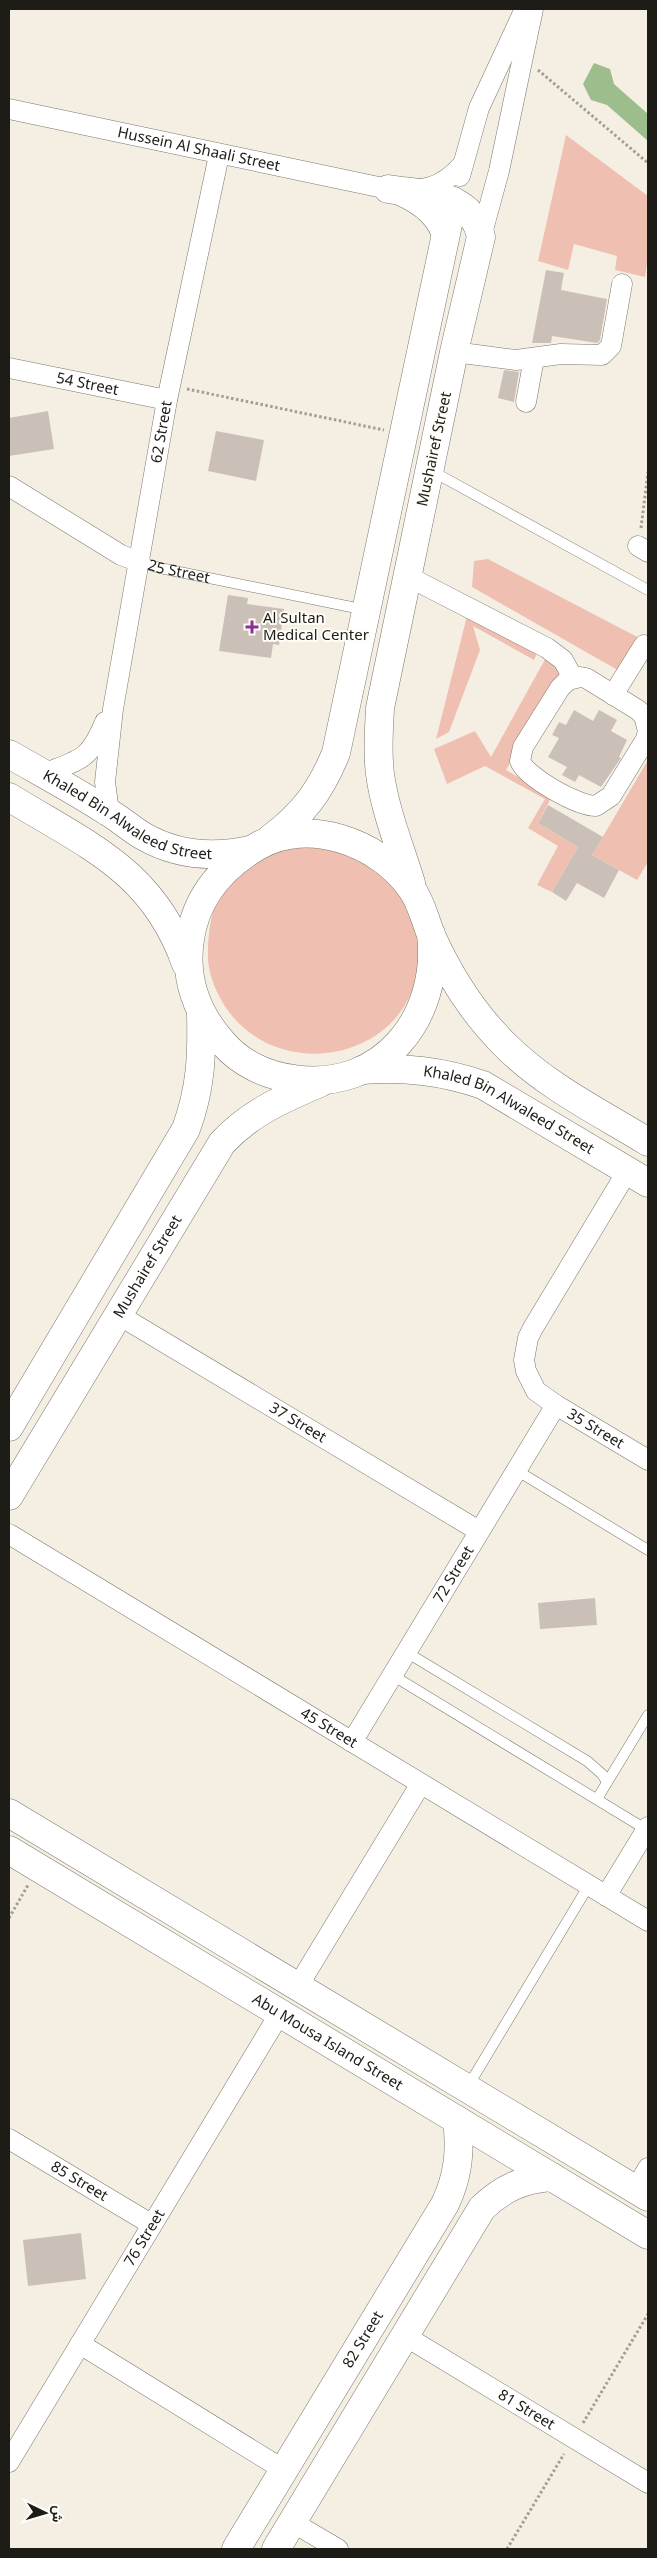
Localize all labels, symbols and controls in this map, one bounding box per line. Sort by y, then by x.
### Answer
street label: Hussein Al Shaali Street [116,121,283,175]
street label: 54 Street [55,367,121,399]
street label: Mushairef Street [411,389,455,508]
street label: 62 Street [145,398,176,464]
street label: 25 Street [146,554,212,587]
place label: Al Sultan Medical Center [263,607,369,644]
marker: Al Sultan Medical Center [245,620,259,634]
street label: Khaled Bin Alwaleed Street [40,764,213,863]
street label: Khaled Bin Alwaleed Street [422,1060,599,1158]
street label: Mushairef Street [108,1210,186,1321]
street label: 37 Street [266,1397,331,1447]
street label: 35 Street [564,1403,629,1453]
street label: 72 Street [428,1541,478,1606]
street label: 45 Street [297,1702,362,1752]
street label: Abu Mousa Island Street [249,1988,408,2094]
street label: 85 Street [48,2155,113,2205]
street label: 76 Street [119,2205,169,2269]
street label: 82 Street [337,2306,387,2371]
street label: 81 Street [495,2384,560,2434]
north arrow [20,2488,70,2538]
text: ش [48,2505,69,2524]

